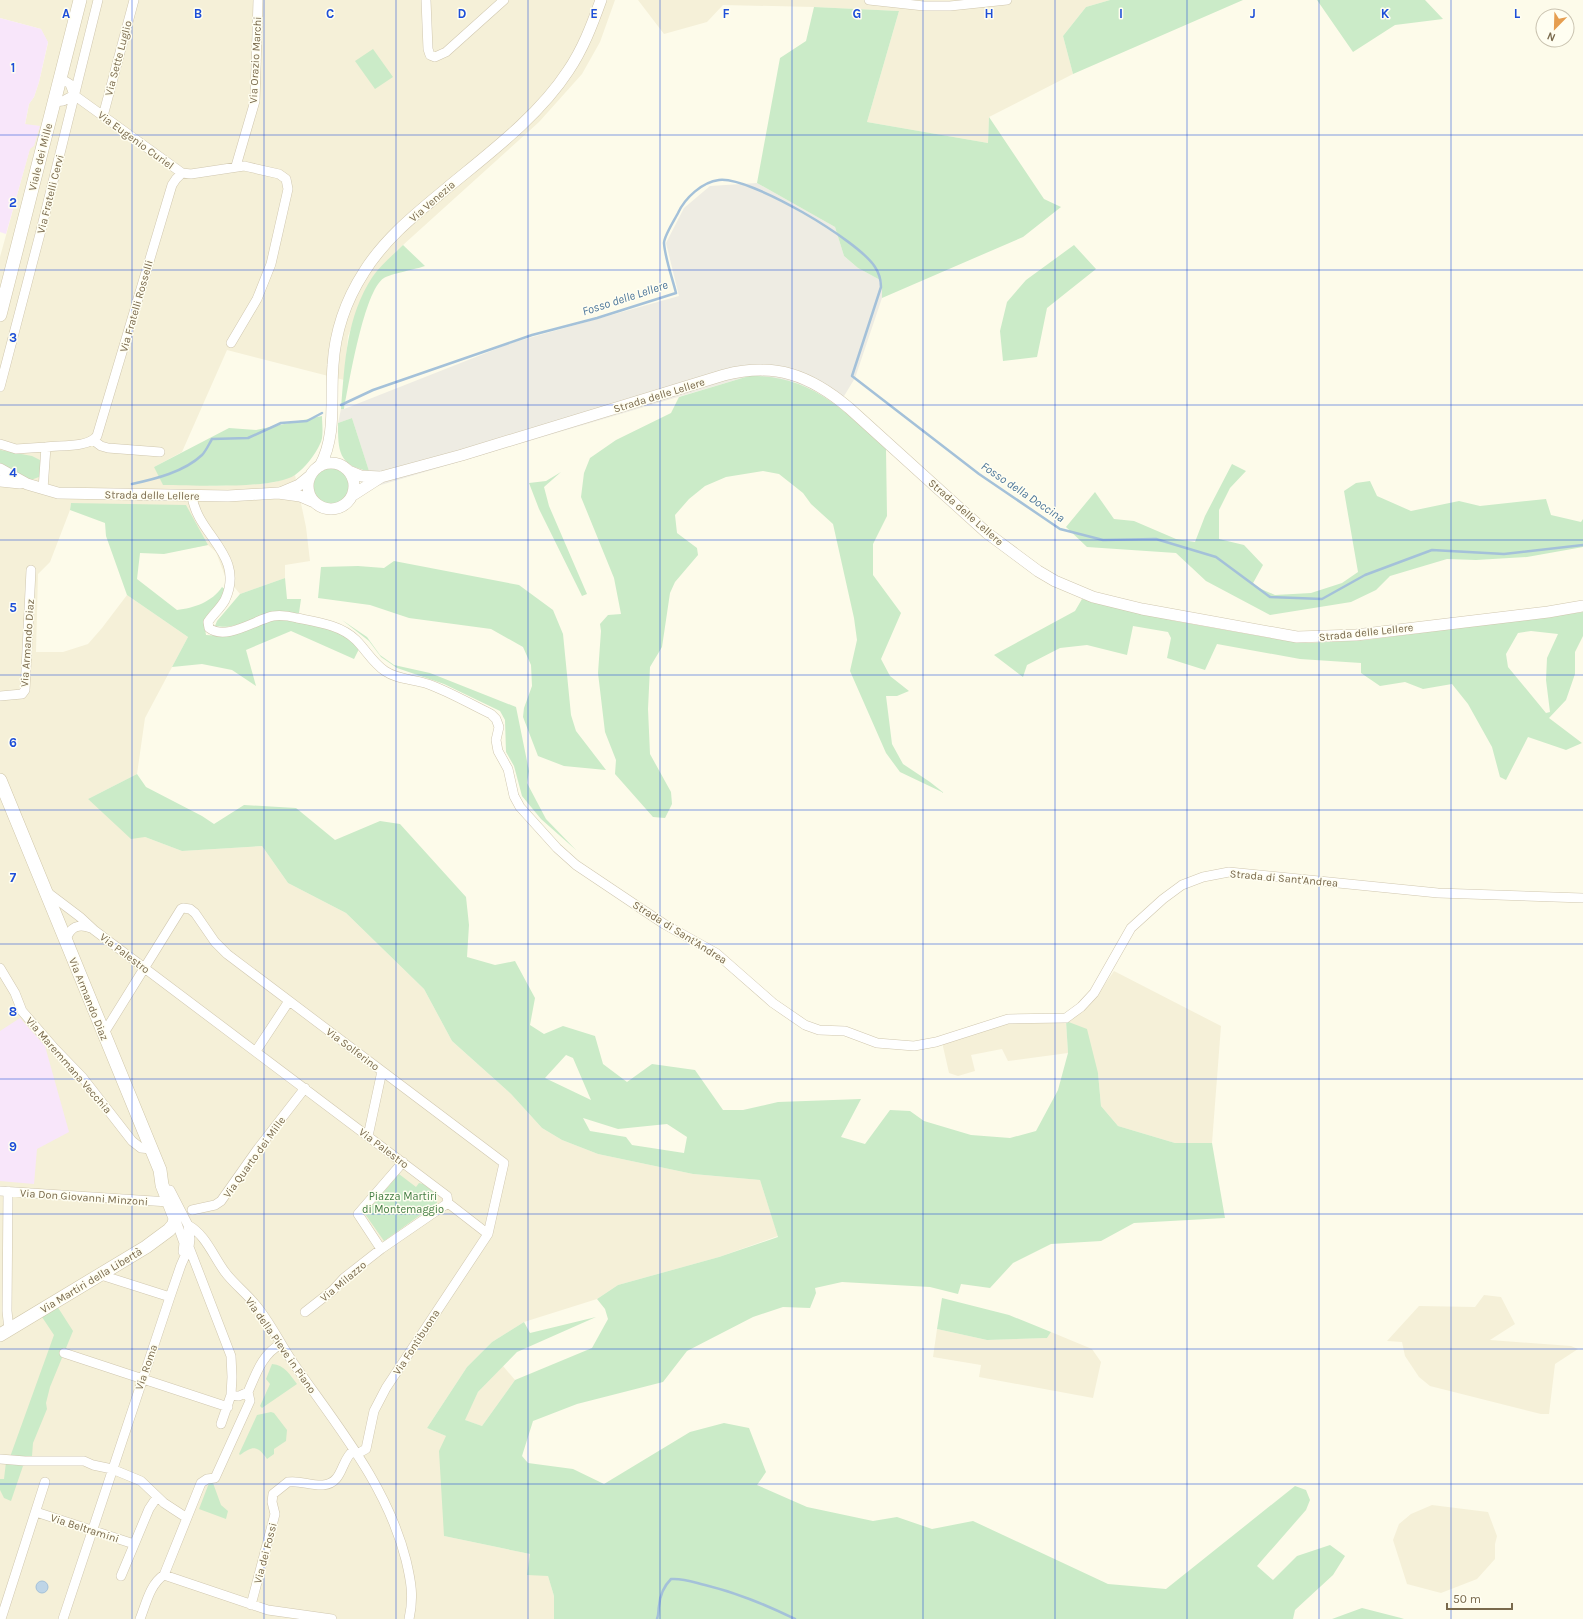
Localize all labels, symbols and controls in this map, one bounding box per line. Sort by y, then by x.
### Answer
text: A [62,6,70,21]
text: B [194,6,202,21]
text: C [326,6,334,21]
text: D [458,6,467,21]
text: E [590,6,598,21]
text: F [722,6,730,21]
text: G [853,6,861,21]
text: H [984,6,994,21]
text: I [1119,6,1123,21]
text: J [1250,6,1256,21]
text: K [1381,6,1390,21]
text: L [1514,6,1521,21]
north arrow [1535,8,1575,48]
street label: Via Orazio Marchi [247,16,264,104]
street label: Via Sette Luglio [102,19,135,97]
text: N [1545,29,1557,44]
text: 1 [11,60,15,75]
street label: Via Eugenio Curiel [95,108,176,172]
street label: Viale dei Mille [26,122,55,192]
street label: Via Fratelli Cervi [34,153,67,235]
street label: Via Venezia [407,178,458,225]
text: 2 [9,195,17,210]
street label: Via Fratelli Rosselli [117,259,156,354]
water label: Fosso delle Lellere [580,277,670,318]
text: 3 [9,330,17,345]
street label: Strada delle Lellere [612,375,707,416]
water label: Fosso della Doccina [979,459,1067,525]
text: 4 [9,465,17,480]
street label: Strada delle Lellere [926,476,1006,549]
street label: Strada delle Lellere [104,488,200,503]
street label: Via Armando Diaz [18,599,37,688]
text: 5 [9,600,17,615]
street label: Strada delle Lellere [1318,621,1414,644]
text: 6 [9,735,17,750]
street label: Strada di Sant'Andrea [1229,867,1339,890]
text: 7 [10,870,17,885]
street label: Strada di Sant'Andrea [630,898,729,967]
street label: Via Palestro [97,930,152,976]
street label: Via Armando Diaz [66,956,111,1043]
text: 8 [9,1004,17,1019]
street label: Via Maremmana Vecchia [23,1014,114,1116]
street label: Via Solferino [324,1025,382,1074]
street label: Via Quarto dei Mille [221,1114,288,1200]
street label: Via Palestro [356,1125,411,1171]
text: 9 [9,1139,17,1154]
street label: Via Don Giovanni Minzoni [20,1187,148,1208]
park label: Piazza Martiri di Montemaggio [362,1190,444,1216]
street label: Via Martiri della Libertà [38,1245,145,1316]
street label: Via Milazzo [318,1258,369,1304]
street label: Via della Pieve in Piano [242,1295,319,1396]
street label: Via Fontibuona [390,1307,442,1377]
street label: Via Roma [133,1343,160,1392]
street label: Via Beltramini [49,1511,121,1546]
street label: Via dei Fossi [251,1521,280,1585]
scale bar [1447,1585,1512,1611]
text: 50 m [1453,1592,1481,1606]

